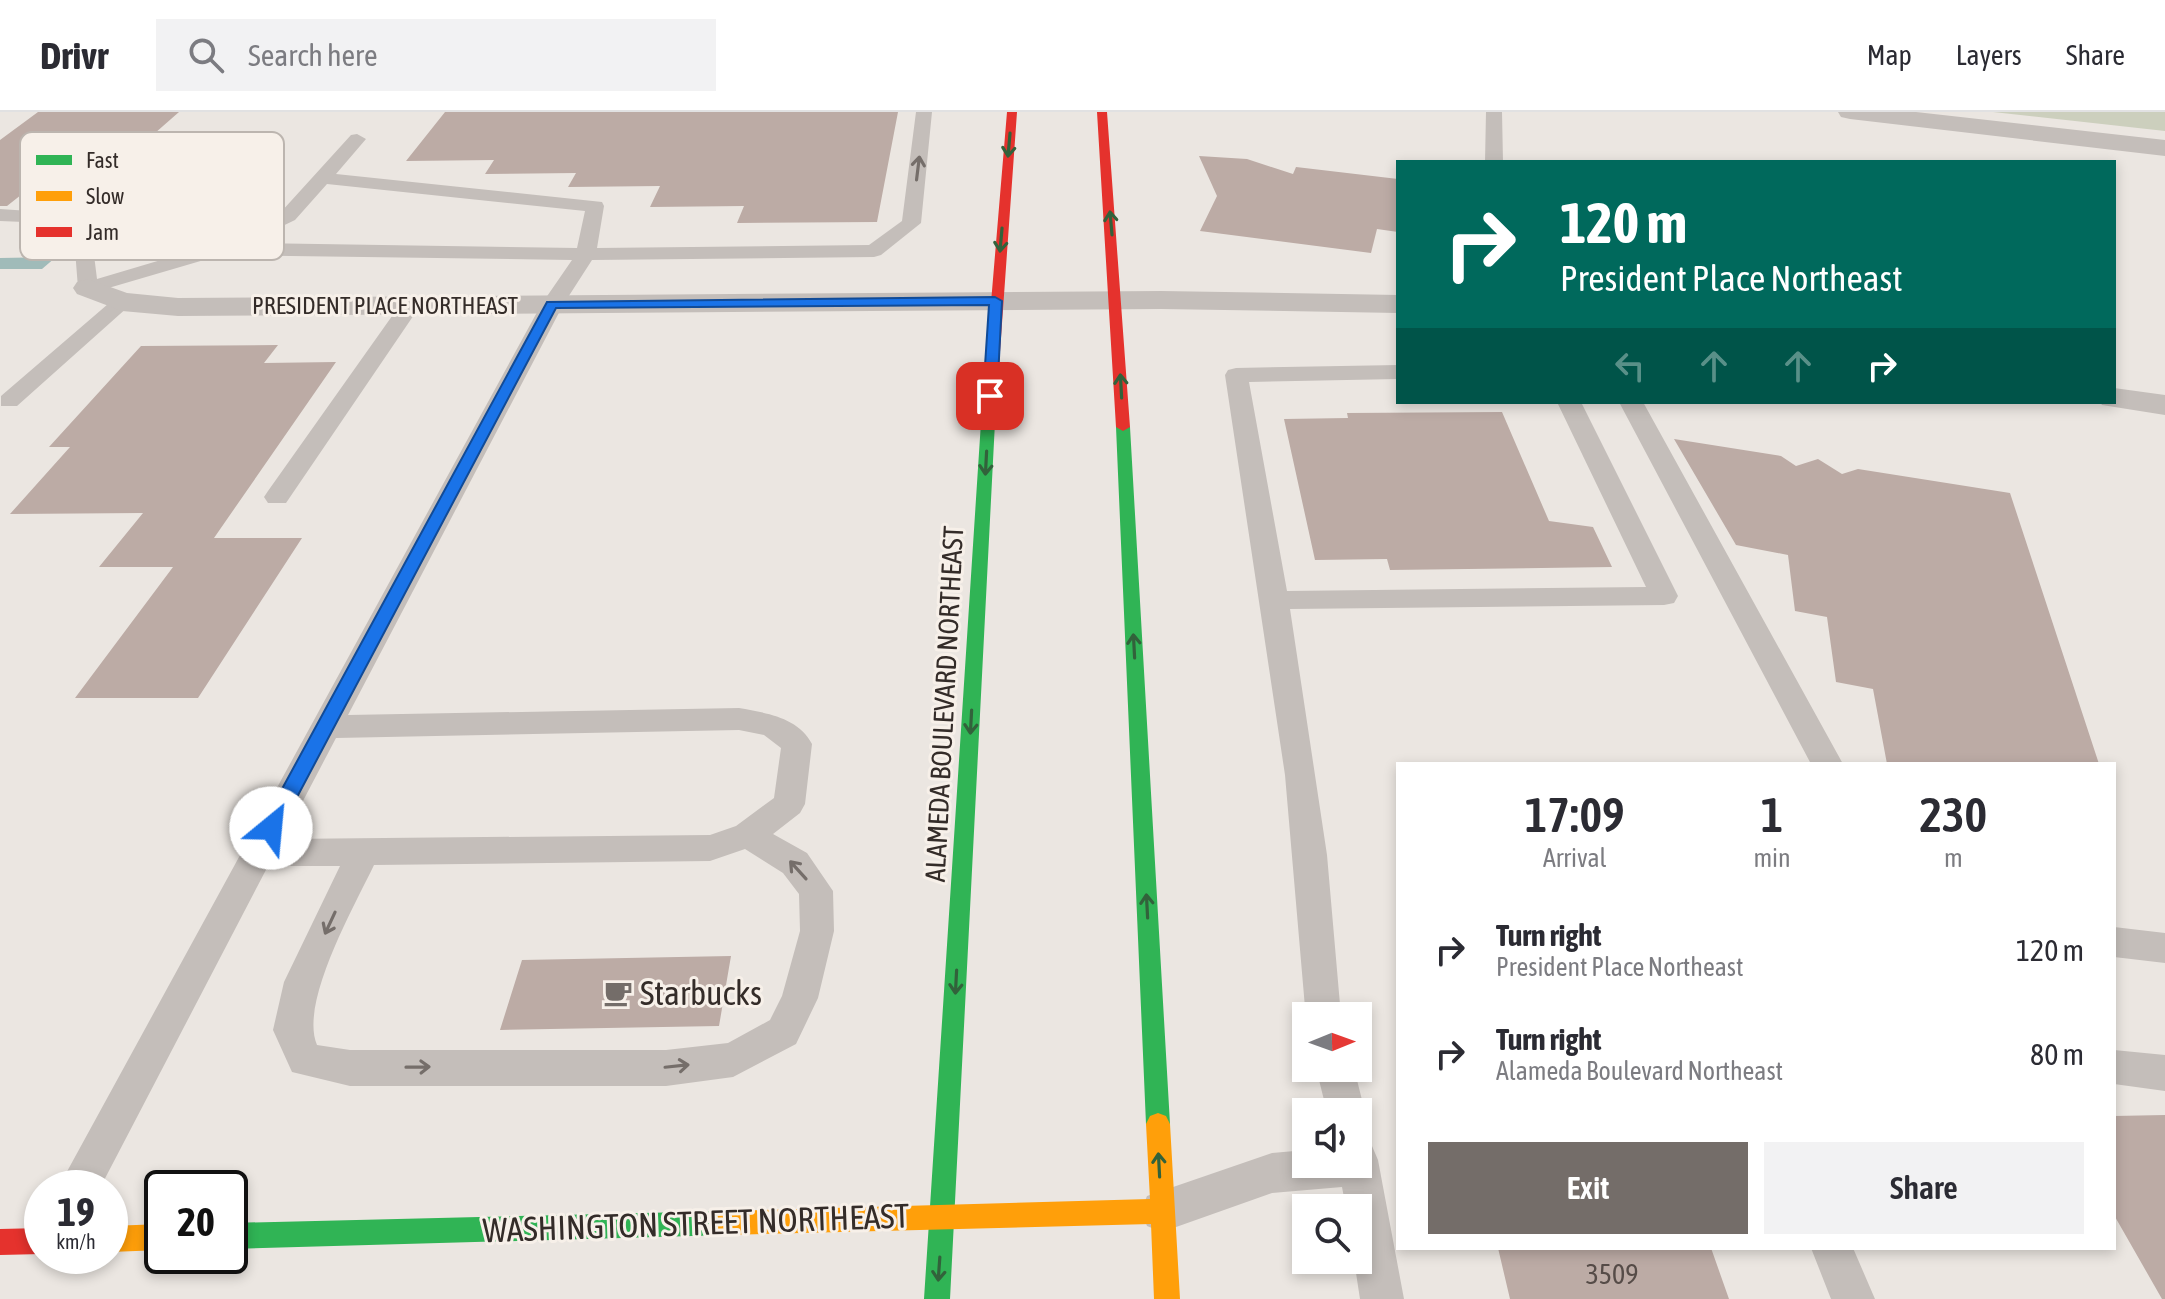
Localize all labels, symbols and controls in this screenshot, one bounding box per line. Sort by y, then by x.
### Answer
search box [156,19,716,91]
icon: search [184,33,228,77]
text: Drivr [40,34,108,77]
text: Search here [248,38,378,72]
text: Map [1867,39,1912,71]
text: Layers [1956,39,2022,71]
text: Share [2066,39,2125,71]
one-way arrow [1001,131,1016,158]
legend [20,132,284,260]
text: Fast [86,147,119,173]
one-way arrow [910,155,925,181]
text: Slow [86,183,124,209]
text: 120 m [1560,191,1687,255]
icon: right [1428,192,1532,296]
one-way arrow [1103,210,1118,237]
text: Jam [86,219,119,245]
one-way arrow [993,226,1008,253]
text: President Place Northeast [1560,257,1903,299]
street label: PRESIDENT PLACE NORTHEAST [252,292,519,319]
icon: left [1608,344,1652,388]
icon: ahead [1692,344,1736,388]
icon: ahead [1776,344,1820,388]
icon: right [1860,344,1904,388]
pin [956,362,1024,430]
one-way arrow [1114,373,1129,400]
icon: arrive [968,374,1012,418]
one-way arrow [978,449,993,476]
street label: ALAMEDA BOULEVARD NORTHEAST [919,525,969,883]
one-way arrow [1126,633,1141,660]
one-way arrow [963,708,978,735]
position arrow [229,786,313,870]
text: 17:09 [1525,787,1625,842]
text: 1 [1761,787,1783,842]
text: 230 [1920,787,1987,842]
text: Arrival [1543,843,1606,873]
text: min [1753,843,1791,873]
text: m [1944,843,1963,873]
one-way arrow [790,860,808,880]
one-way arrow [1139,893,1154,920]
one-way arrow [322,911,337,935]
text: Turn right [1496,918,1602,952]
icon: right [1428,928,1472,972]
text: 120 m [2016,933,2084,967]
text: President Place Northeast [1496,952,1744,982]
one-way arrow [948,968,963,995]
place label: Starbucks [640,973,762,1012]
cafe icon: Starbucks [603,978,633,1008]
north arrow [1292,1002,1372,1082]
map controls [1292,1002,1372,1274]
text: Turn right [1496,1022,1602,1056]
icon: right [1428,1032,1472,1076]
text: 80 m [2030,1037,2084,1071]
text: Alameda Boulevard Northeast [1496,1056,1783,1086]
one-way arrow [404,1059,431,1074]
one-way arrow [664,1059,690,1074]
button: sound [1292,1098,1372,1178]
button: Exit [1428,1142,1748,1234]
button: Share [1764,1142,2084,1234]
one-way arrow [1152,1152,1167,1179]
speed limit sign: 20 [144,1170,248,1274]
text: 19 [57,1189,95,1234]
button: search [1292,1194,1372,1274]
street label: WASHINGTON STREET NORTHEAST [482,1196,910,1249]
text: km/h [56,1230,96,1253]
one-way arrow [931,1255,946,1282]
house number: 3509 [1586,1258,1638,1290]

